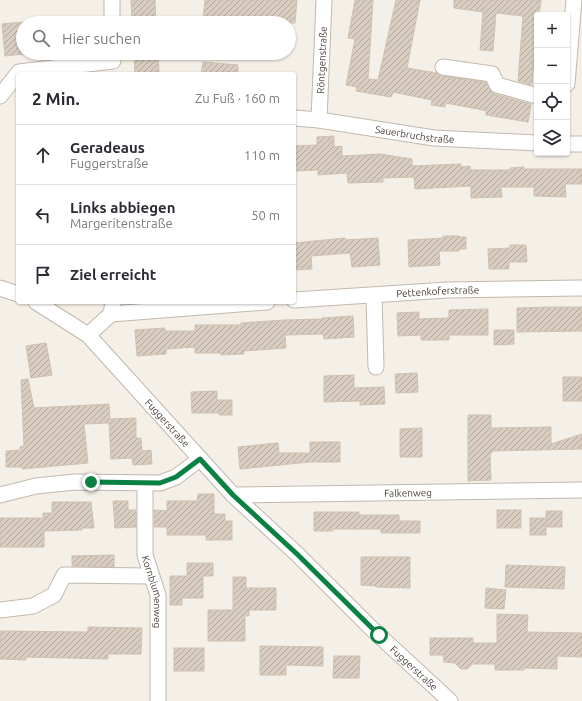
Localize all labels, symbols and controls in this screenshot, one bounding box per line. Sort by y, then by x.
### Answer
map controls [534,12,570,156]
button: + [534,12,570,48]
search box [16,16,296,60]
street label: Röntgenstraße [315,26,329,94]
icon: search [30,27,52,49]
text: Hier suchen [62,30,141,47]
button: − [534,48,570,84]
button: locate [534,84,570,120]
text: 2 Min. [32,89,80,108]
text: Zu Fuß · 160 m [195,91,280,105]
button: layers [534,120,570,156]
street label: Sauerbruchstraße [374,124,455,145]
text: Geradeaus [70,139,145,156]
icon: ahead [32,144,54,166]
text: 110 m [244,148,280,162]
text: Fuggerstraße [70,156,148,170]
text: Links abbiegen [70,199,175,216]
icon: left [32,204,54,226]
text: 50 m [251,208,280,222]
text: Margeritenstraße [70,216,173,230]
icon: arrive [32,264,54,286]
text: Ziel erreicht [70,266,156,283]
street label: Pettenkoferstraße [396,285,479,299]
street label: Fuggerstraße [143,397,192,449]
route end [82,473,100,491]
street label: Falkenweg [384,487,432,499]
street label: Kornblumenweg [140,554,164,628]
route start [370,626,388,644]
street label: Fuggerstraße [388,644,440,693]

